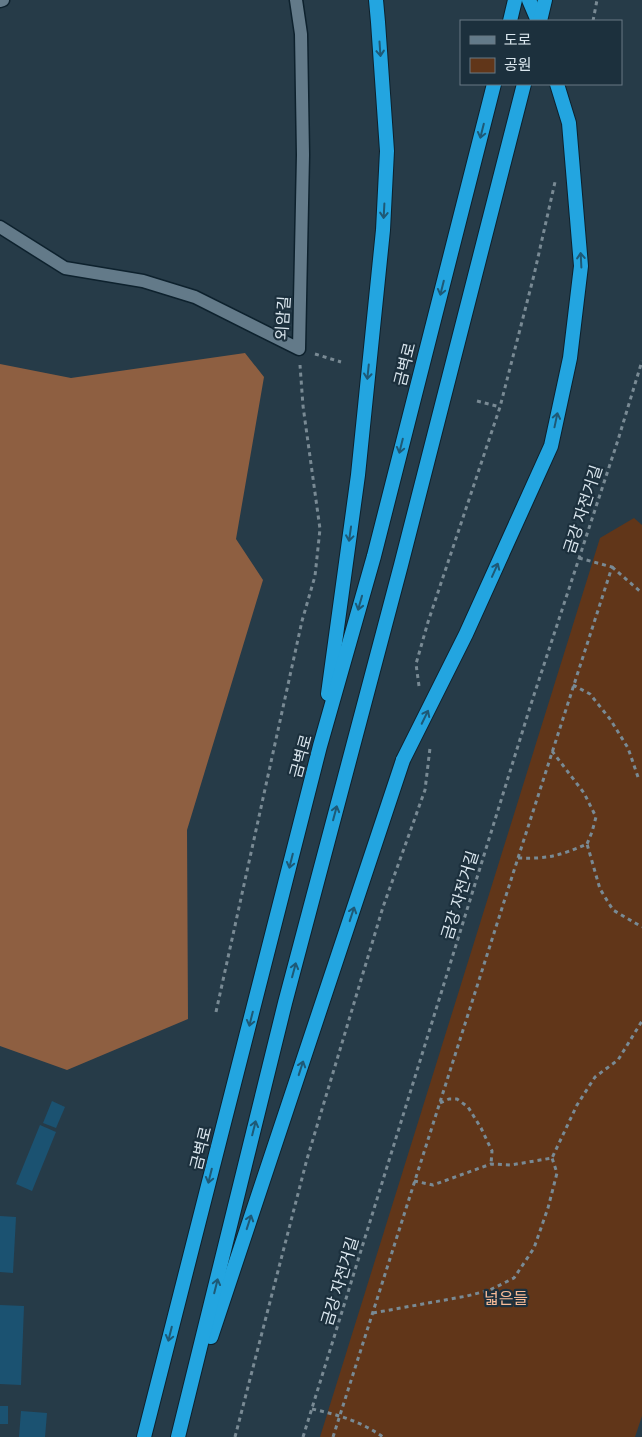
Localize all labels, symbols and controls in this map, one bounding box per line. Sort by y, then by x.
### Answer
legend [460,20,622,85]
text: 도로 [504,30,532,48]
one-way arrow [376,40,385,56]
text: 공원 [504,55,532,73]
one-way arrow [477,123,486,139]
one-way arrow [379,202,388,218]
one-way arrow [576,252,585,268]
one-way arrow [436,280,446,296]
street label: 외암길 [271,295,293,341]
street label: 금벽로 [389,340,419,388]
one-way arrow [363,364,373,380]
one-way arrow [552,412,562,428]
one-way arrow [396,437,406,453]
street label: 금강 자전거길 [559,462,605,556]
one-way arrow [345,526,355,542]
one-way arrow [490,563,500,578]
one-way arrow [355,595,365,611]
one-way arrow [420,709,430,724]
street label: 금벽로 [285,732,315,780]
one-way arrow [331,805,340,821]
street label: 금강 자전거길 [436,848,482,942]
one-way arrow [286,853,295,869]
one-way arrow [348,907,357,922]
one-way arrow [290,963,299,979]
one-way arrow [246,1010,255,1026]
one-way arrow [296,1061,306,1077]
one-way arrow [250,1120,260,1136]
street label: 금벽로 [185,1124,215,1172]
one-way arrow [205,1168,215,1184]
one-way arrow [245,1215,255,1231]
street label: 금강 자전거길 [316,1234,362,1328]
one-way arrow [211,1278,221,1294]
park label: 넓은들 [484,1288,528,1307]
one-way arrow [165,1325,174,1341]

